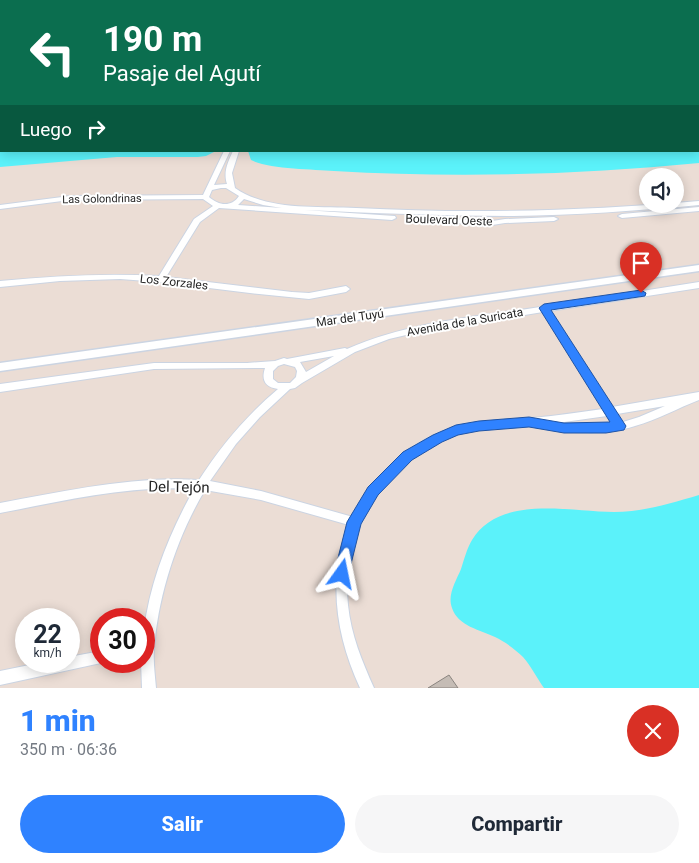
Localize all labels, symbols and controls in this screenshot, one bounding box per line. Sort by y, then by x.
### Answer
text: 190 m [103,19,202,60]
icon: left [20,20,85,85]
text: Pasaje del Agutí [103,61,261,86]
icon: right [82,115,110,143]
text: Luego [20,118,72,141]
map controls [639,168,684,213]
button: sound [639,168,684,213]
street label: Las Golondrinas [62,192,142,206]
street label: Boulevard Oeste [405,211,493,229]
pin [620,242,662,293]
icon: arrive [627,249,655,277]
street label: Los Zorzales [139,271,209,293]
street label: Avenida de la Suricata [406,305,524,339]
street label: Mar del Tuyú [315,306,385,330]
street label: Del Tejón [148,477,210,497]
position arrow [315,547,367,599]
speed limit sign: 30 [90,608,155,673]
text: 22 [33,620,62,649]
text: km/h [33,646,62,660]
text: 1 min [20,703,96,738]
button: close [627,705,679,757]
text: 350 m · 06:36 [20,740,117,759]
button: Salir [20,795,345,853]
button: Compartir [355,795,679,853]

